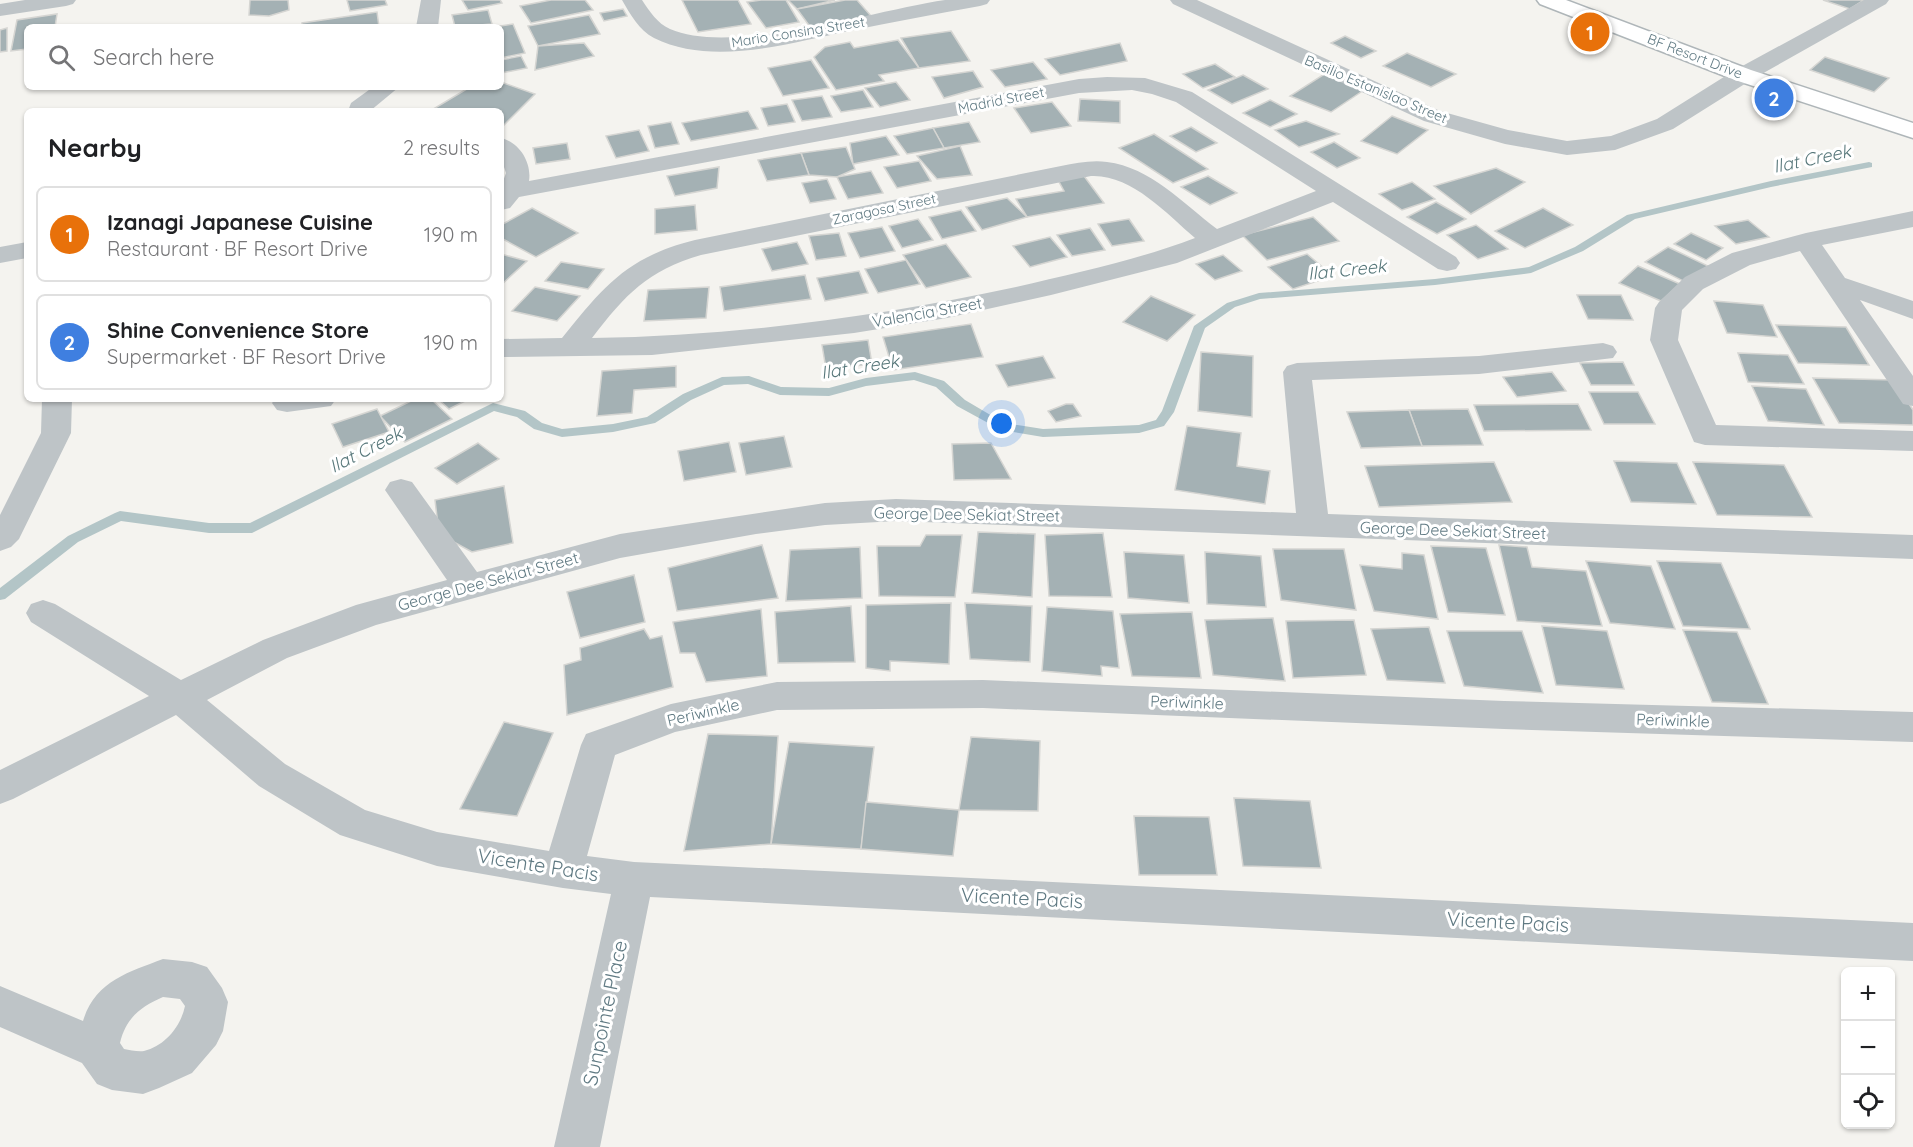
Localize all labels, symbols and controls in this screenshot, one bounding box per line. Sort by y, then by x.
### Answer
pin: 1 [1570,9,1610,54]
street label: Mario Consing Street [730,13,866,51]
search box [24,24,504,90]
street label: BF Resort Drive [1645,30,1745,82]
icon: search [45,41,78,74]
text: Search here [93,43,214,71]
street label: Basilio Estanislao Street [1302,51,1450,127]
pin: 2 [1754,76,1794,120]
street label: Madrid Street [956,83,1046,117]
text: Nearby [48,131,142,164]
text: 2 results [403,135,480,160]
water label: Ilat Creek [1771,139,1854,178]
street label: Zaragosa Street [831,189,938,229]
text: Izanagi Japanese Cuisine [107,208,373,236]
text: 1 [66,222,73,247]
text: 190 m [424,222,478,247]
text: Restaurant · BF Resort Drive [107,236,368,261]
water label: Ilat Creek [1307,254,1389,285]
street label: Valencia Street [870,292,984,332]
text: Shine Convenience Store [107,316,369,344]
text: 2 [64,330,75,355]
text: 190 m [424,330,478,355]
text: Supermarket · BF Resort Drive [107,344,386,369]
water label: Ilat Creek [819,349,902,384]
your location [987,409,1016,438]
water label: Ilat Creek [325,421,407,478]
street label: George Dee Sekiat Street [874,502,1060,526]
street label: George Dee Sekiat Street [1360,517,1546,543]
street label: George Dee Sekiat Street [396,547,580,615]
street label: Periwinkle [1150,691,1224,713]
street label: Periwinkle [665,694,741,730]
street label: Periwinkle [1636,709,1710,731]
street label: Vicente Pacis [476,843,600,886]
street label: Vicente Pacis [960,882,1084,913]
street label: Vicente Pacis [1446,906,1570,937]
street label: Sunpointe Place [577,938,632,1088]
map controls [1841,967,1895,1129]
button: + [1841,967,1895,1021]
button: − [1841,1021,1895,1075]
button: locate [1841,1075,1895,1129]

